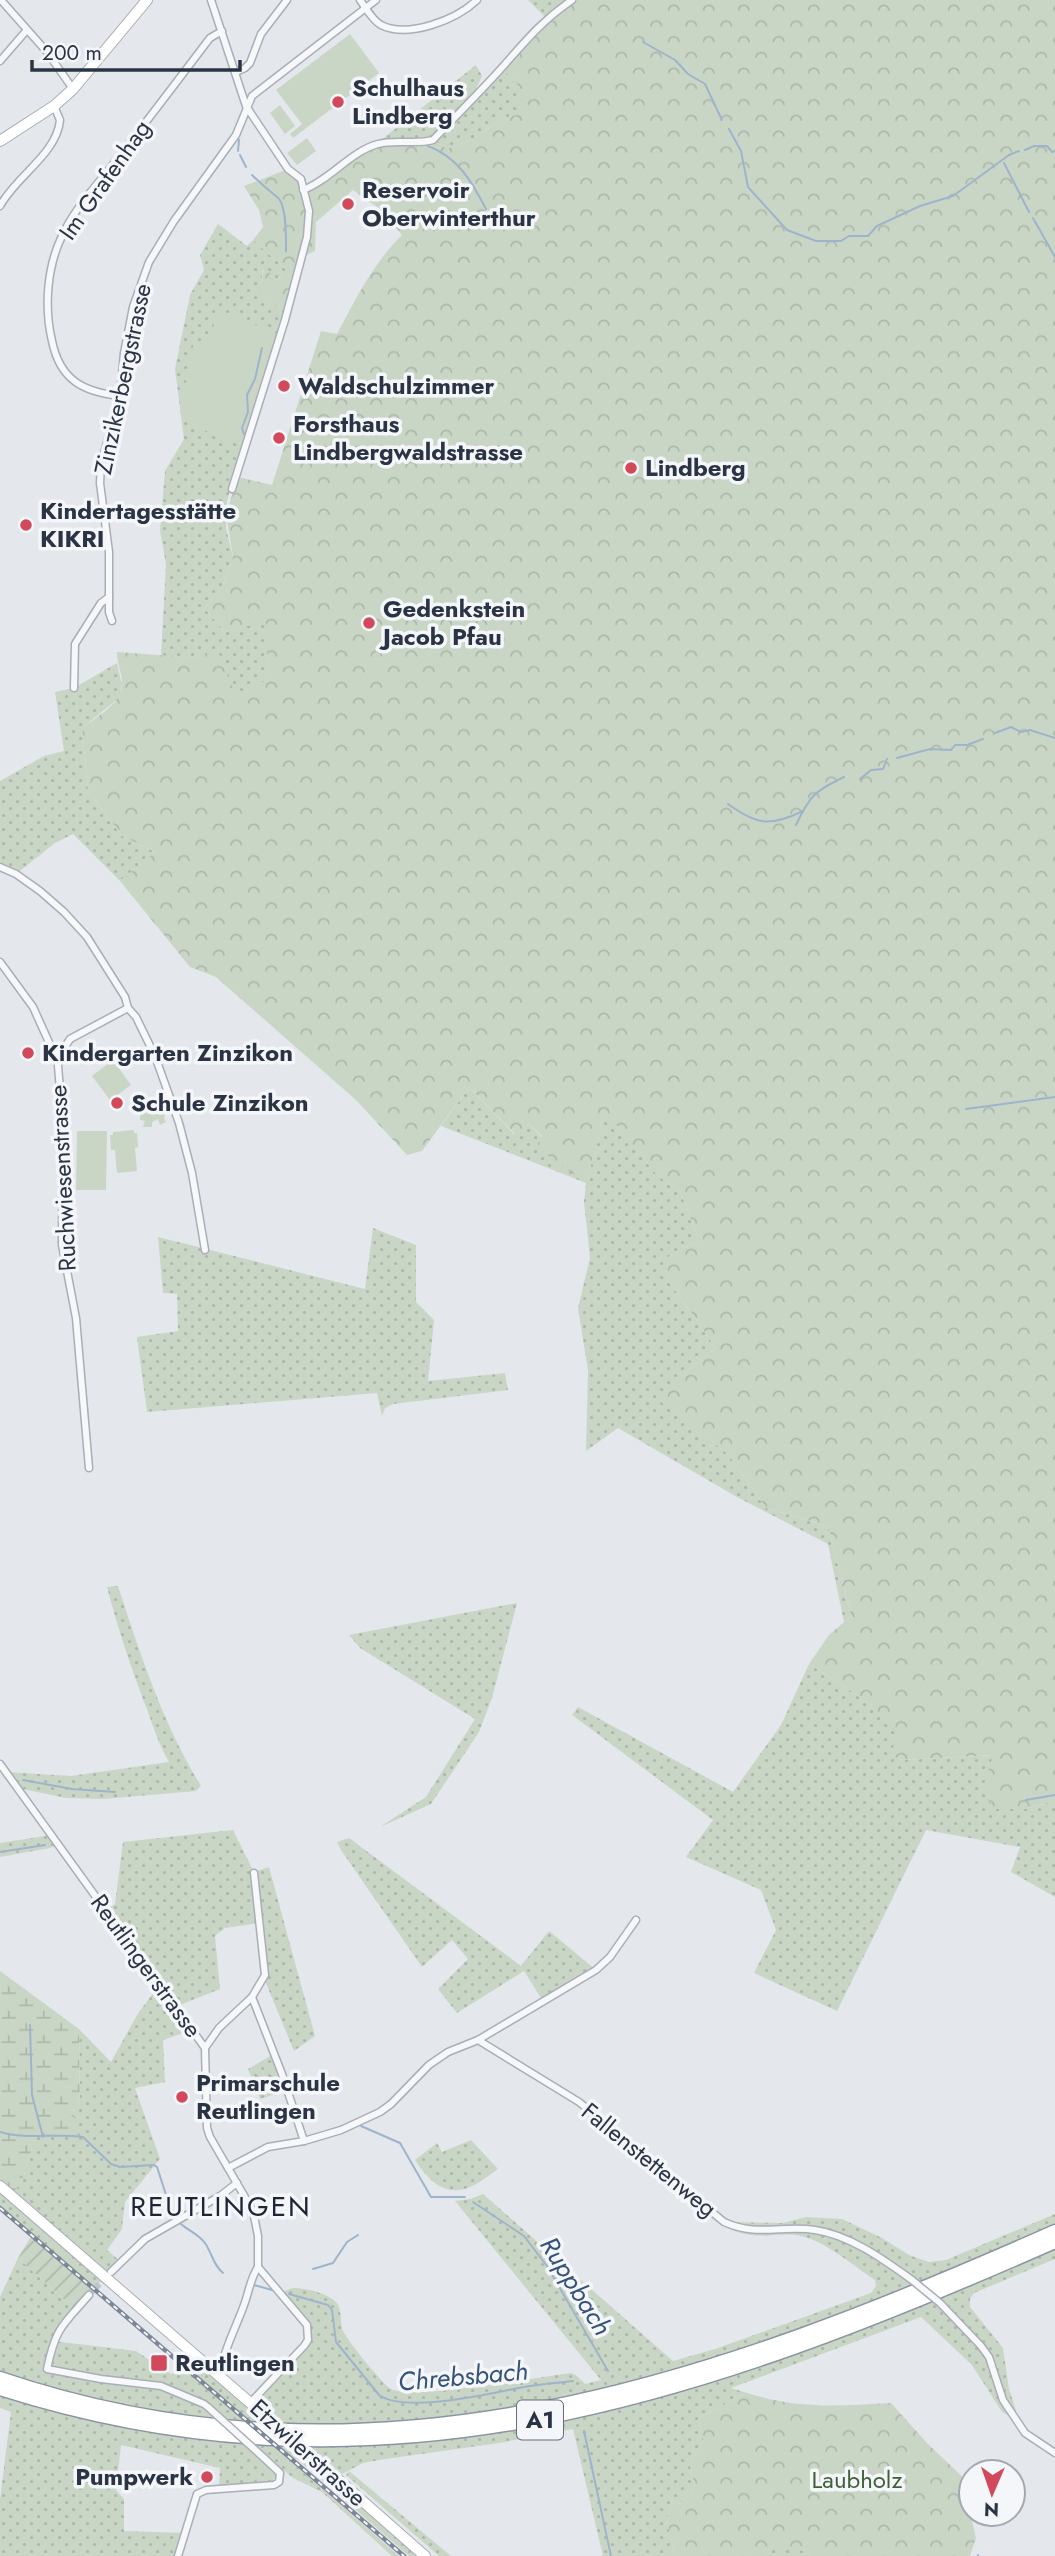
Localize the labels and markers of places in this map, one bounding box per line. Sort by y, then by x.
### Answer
place label: Schulhaus Lindberg [352,70,464,133]
marker: Schulhaus Lindberg [330,94,346,110]
place label: Reservoir Oberwinterthur [362,172,536,235]
marker: Reservoir Oberwinterthur [340,196,356,212]
place label: Waldschulzimmer [298,368,494,403]
marker: Waldschulzimmer [276,378,292,394]
place label: Forsthaus Lindbergwaldstrasse [293,406,523,469]
marker: Forsthaus Lindbergwaldstrasse [271,430,287,446]
place label: Lindberg [645,450,746,485]
marker: Lindberg [623,460,639,476]
place label: Kindertagesstätte KIKRI [40,493,236,556]
marker: Kindertagesstätte KIKRI [18,517,34,533]
place label: Gedenkstein Jacob Pfau [379,591,525,654]
marker: Gedenkstein Jacob Pfau [361,615,377,631]
place label: Kindergarten Zinzikon [42,1035,293,1070]
marker: Kindergarten Zinzikon [20,1045,36,1061]
place label: Schule Zinzikon [131,1085,309,1120]
marker: Schule Zinzikon [109,1095,125,1111]
place label: Primarschule Reutlingen [196,2065,340,2128]
marker: Primarschule Reutlingen [174,2089,190,2105]
place label: Reutlingen [175,2345,295,2380]
marker: Reutlingen [149,2353,169,2373]
place label: Pumpwerk [75,2459,193,2494]
marker: Pumpwerk [199,2469,215,2485]

